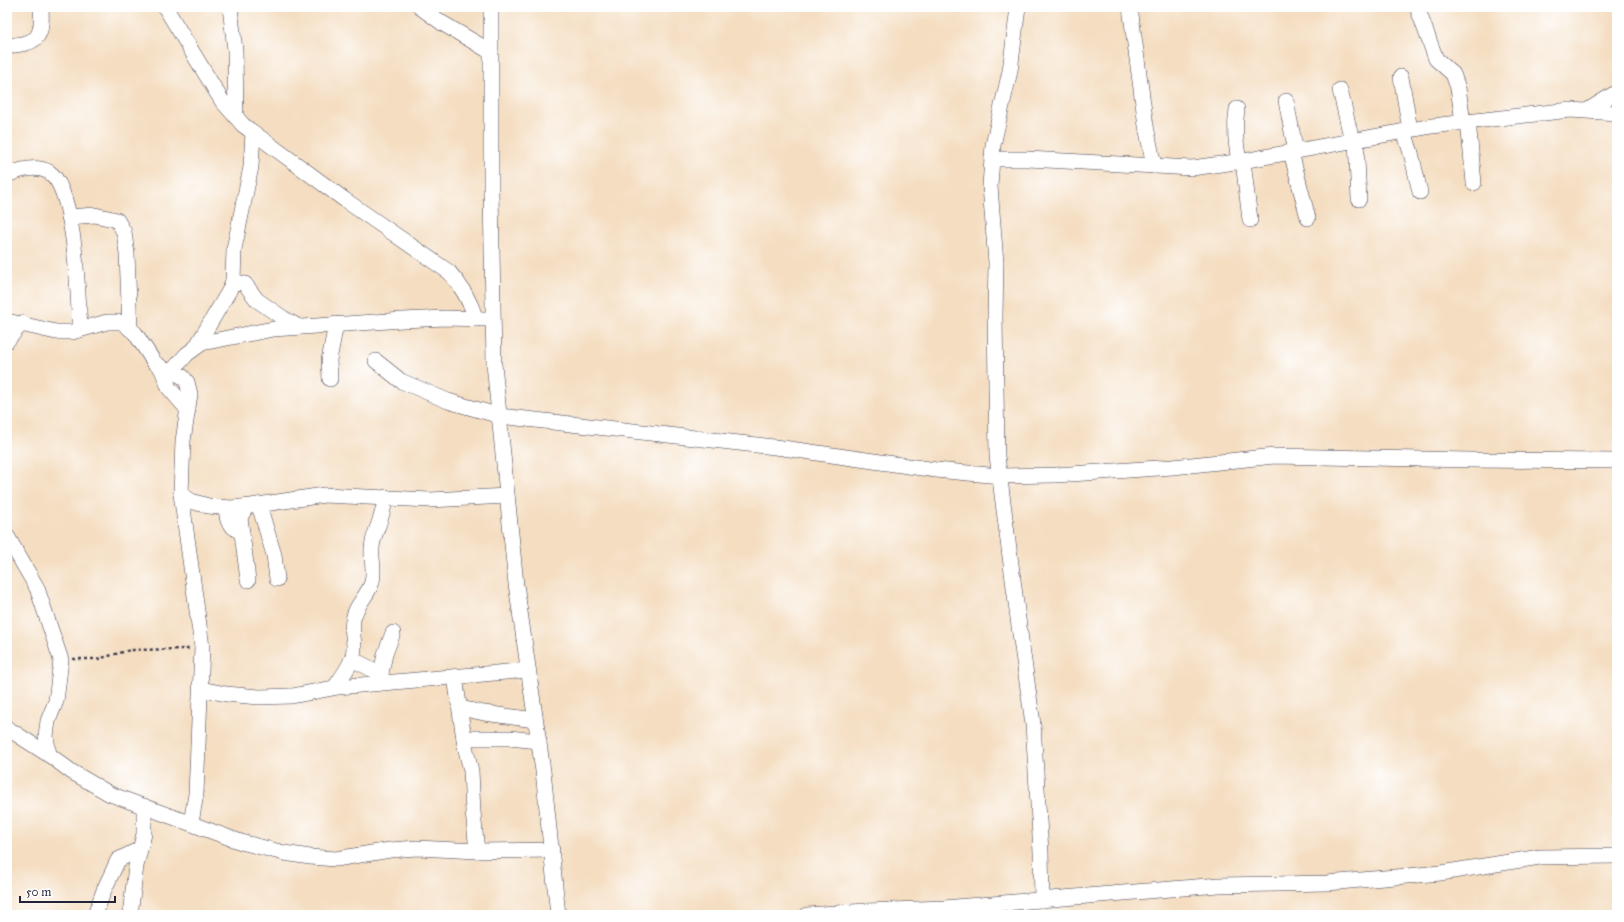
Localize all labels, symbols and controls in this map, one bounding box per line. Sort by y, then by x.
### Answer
scale bar [20,878,115,904]
text: 50 m [26,885,51,899]

